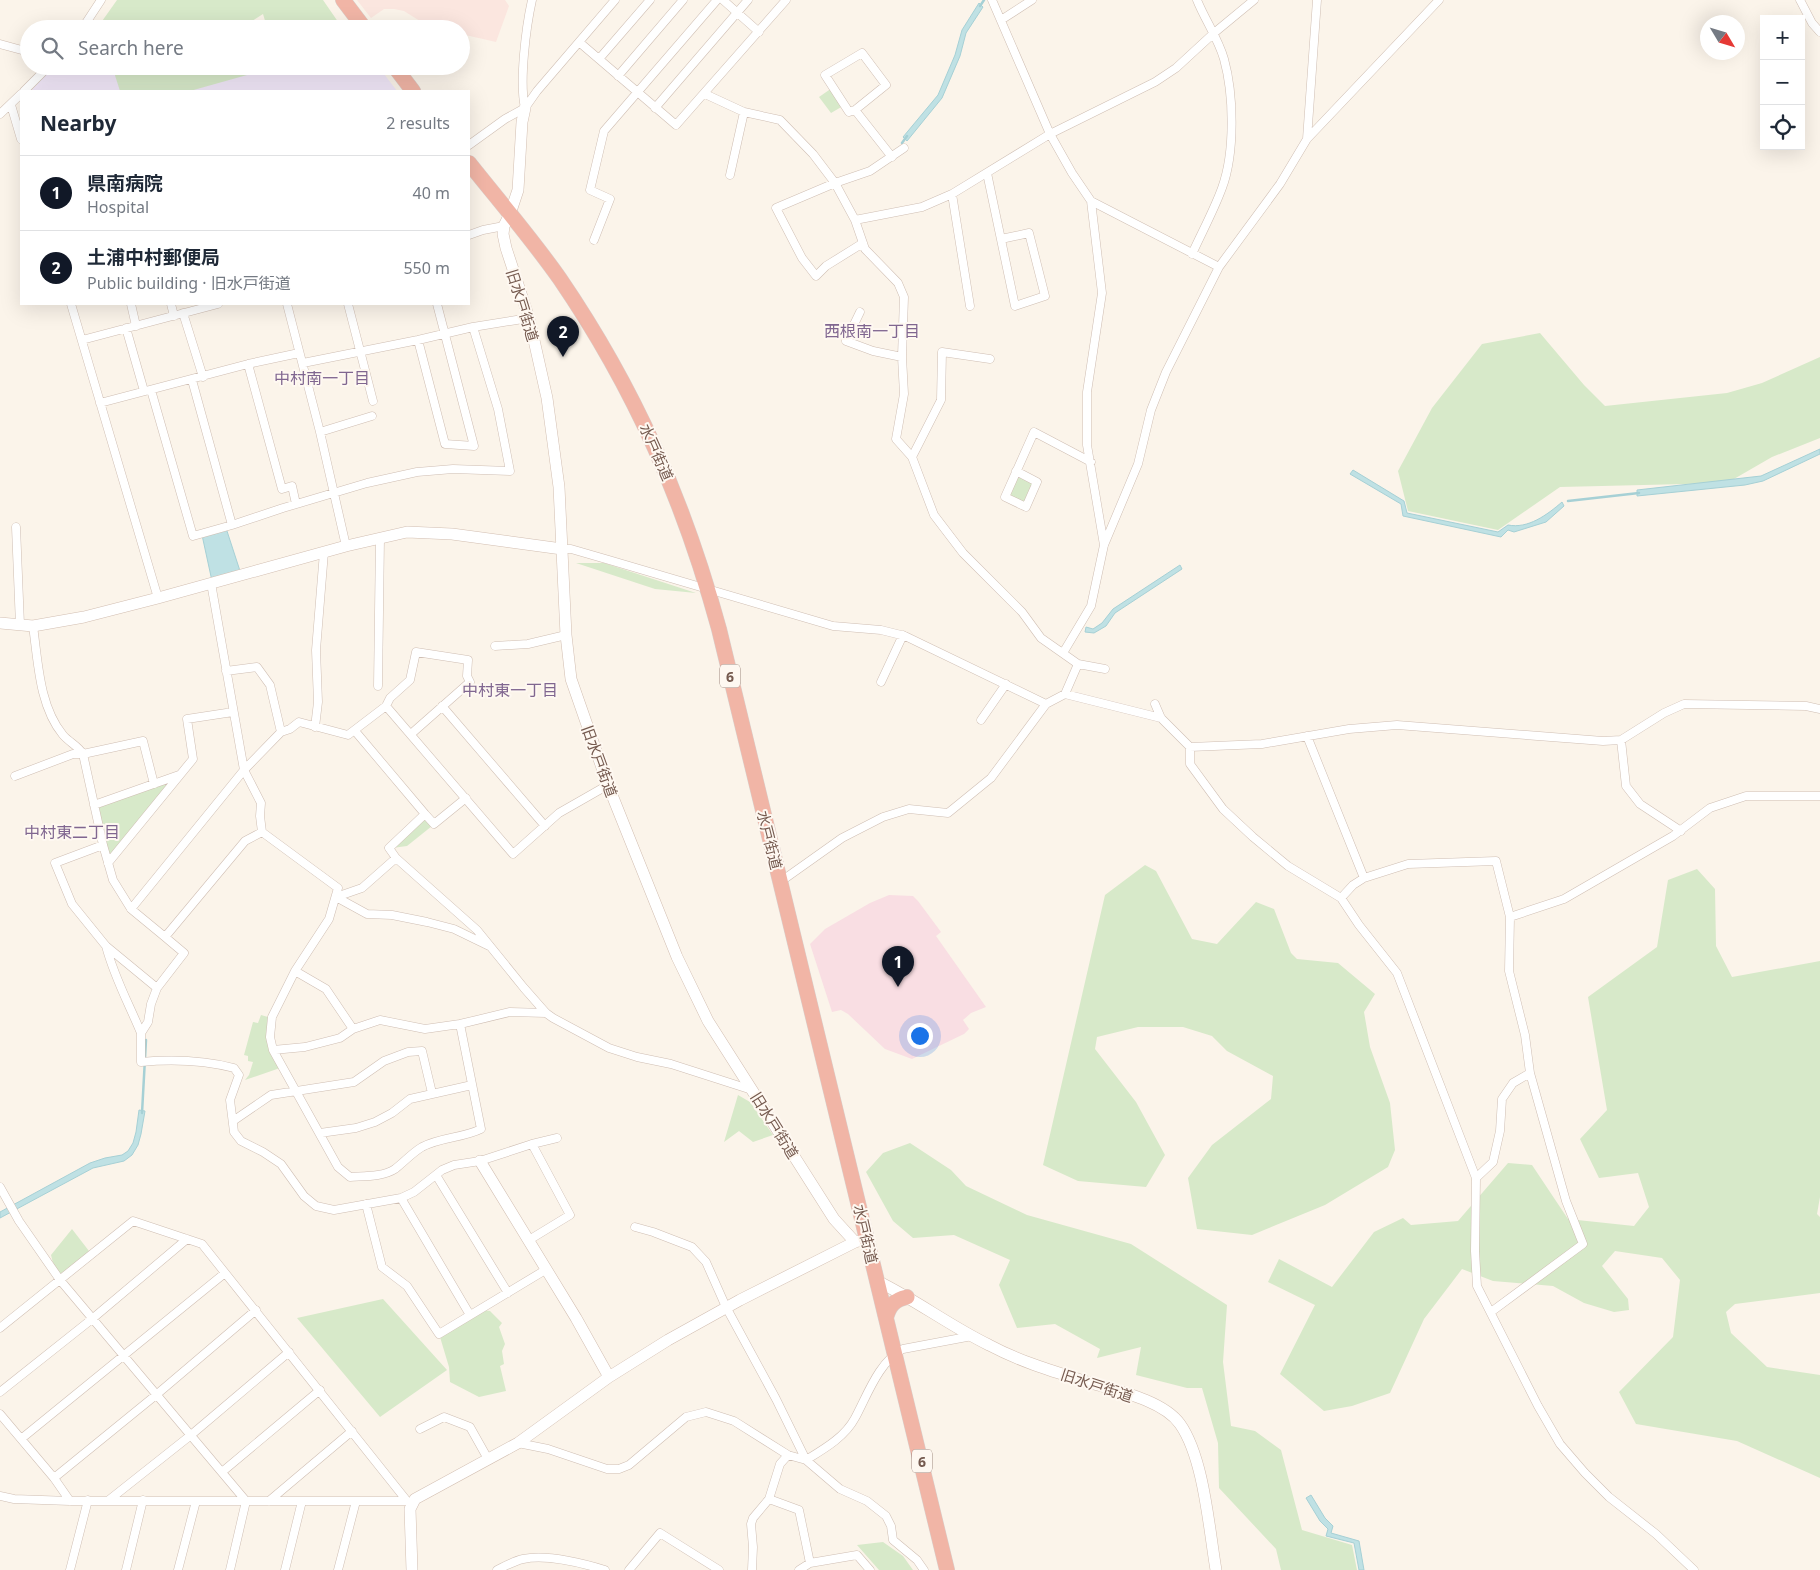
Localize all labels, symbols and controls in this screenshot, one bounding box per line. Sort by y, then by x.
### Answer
north arrow [1700,15,1745,60]
map controls [1760,15,1805,150]
button: + [1760,15,1805,60]
search box [20,20,470,75]
icon: search [38,34,66,62]
text: Search here [78,35,184,61]
button: − [1760,60,1805,105]
button: locate [1760,105,1805,150]
text: Nearby [40,109,116,137]
text: 2 results [386,112,450,134]
text: 県南病院 [87,170,163,196]
text: 1 [51,182,61,204]
text: 40 m [413,182,450,204]
text: Hospital [87,196,149,218]
text: 土浦中村郵便局 [87,244,220,270]
text: 2 [51,257,61,279]
text: 550 m [403,257,450,279]
street label: 旧水戸街道 [502,266,544,344]
text: Public building · 旧水戸街道 [87,272,291,294]
pin: 2 [547,316,579,357]
district label: 西根南一丁目 [824,320,920,342]
district label: 中村南一丁目 [274,367,370,389]
street label: 水戸街道 [636,421,678,483]
road number: 6 [720,664,740,688]
district label: 中村東一丁目 [462,679,558,701]
street label: 旧水戸街道 [578,722,622,800]
street label: 水戸街道 [753,808,787,872]
district label: 中村東二丁目 [24,821,120,843]
pin: 1 [882,946,914,987]
your location [907,1023,933,1049]
street label: 旧水戸街道 [747,1088,803,1162]
street label: 水戸街道 [850,1203,882,1265]
street label: 旧水戸街道 [1058,1364,1136,1406]
road number: 6 [912,1450,932,1472]

